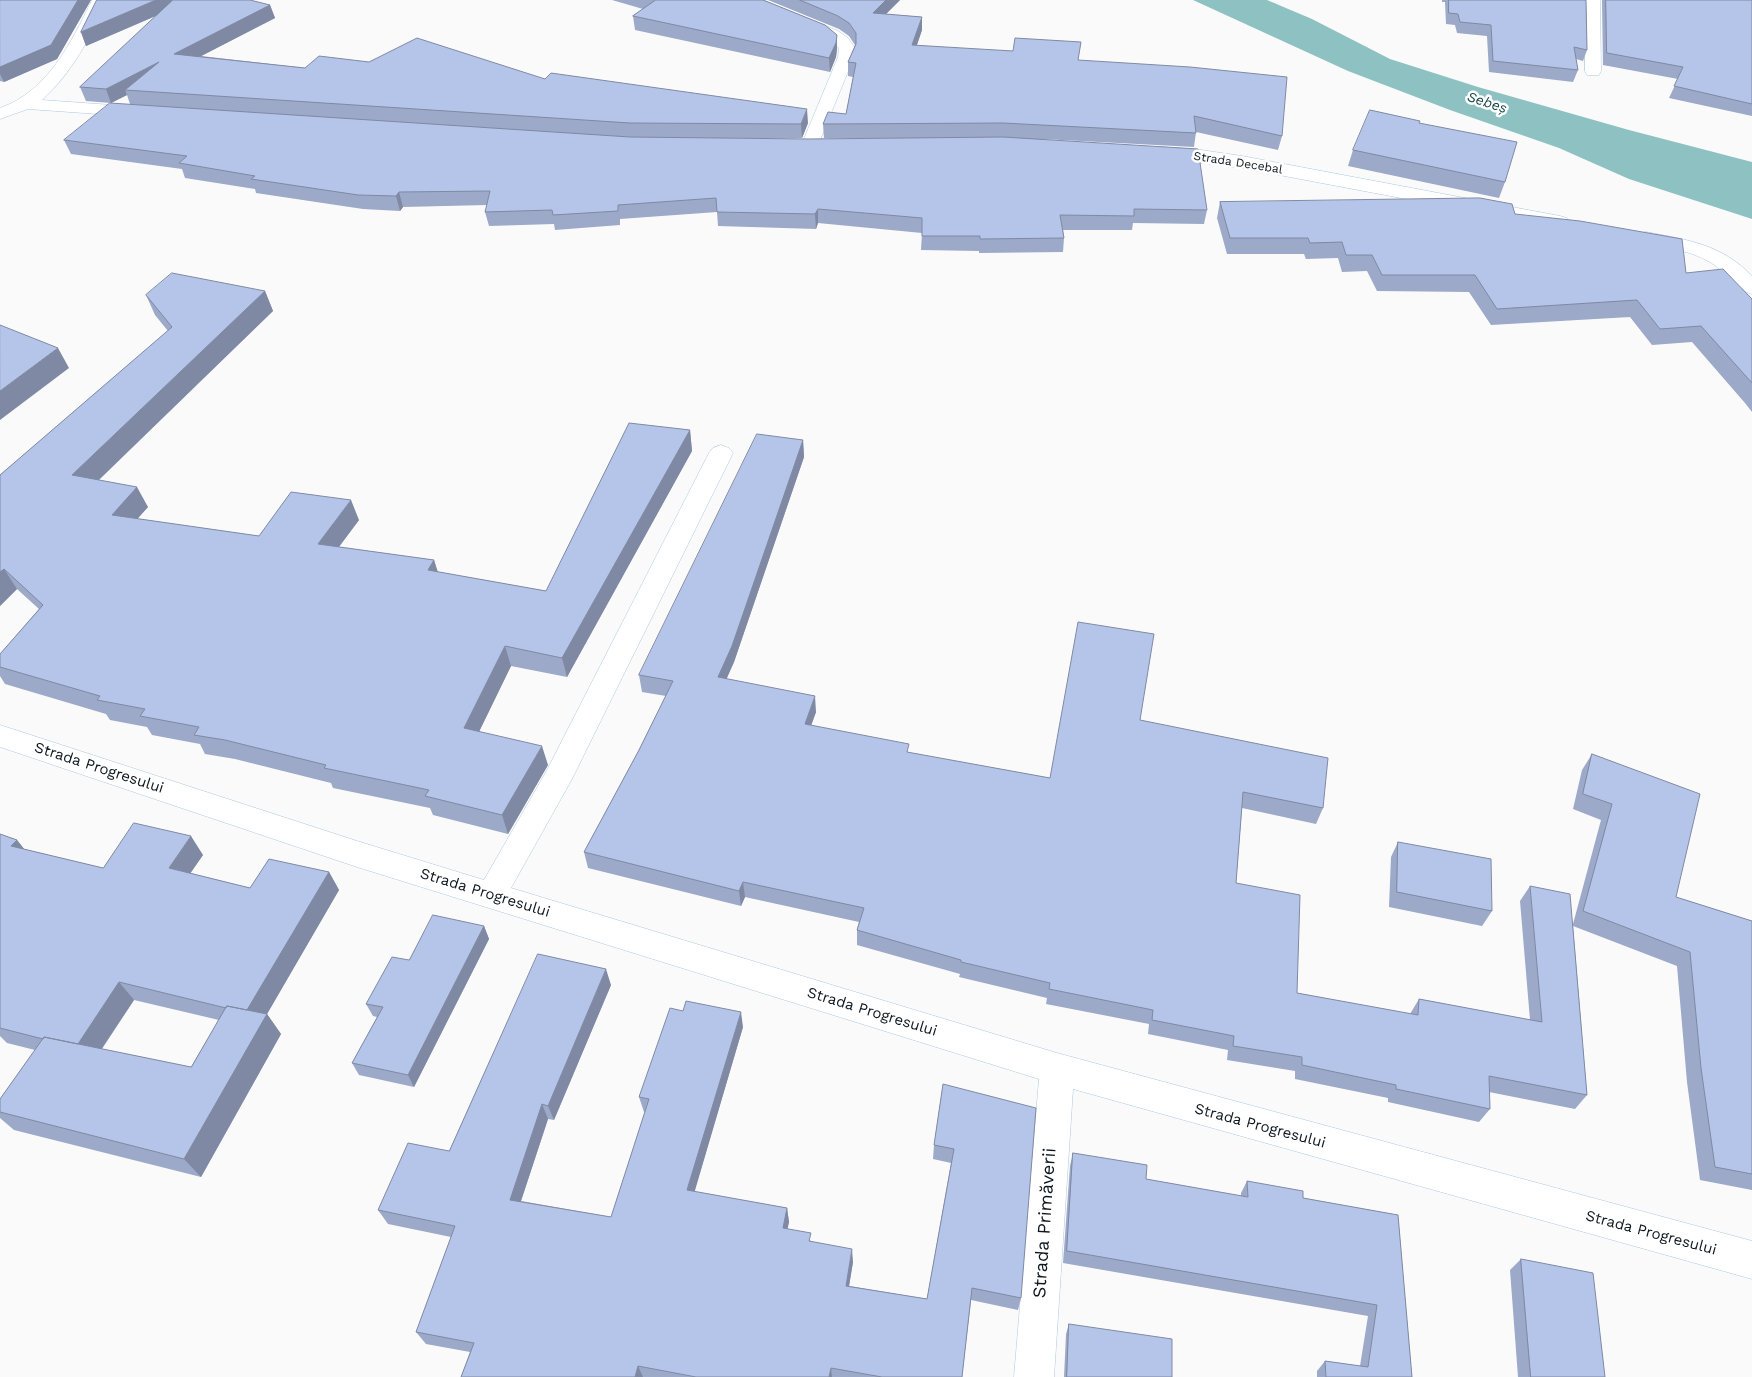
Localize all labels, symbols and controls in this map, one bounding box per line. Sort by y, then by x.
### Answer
water label: Sebeș [1465,89,1509,117]
street label: Strada Decebal [1192,149,1284,177]
street label: Strada Progresului [32,739,166,797]
street label: Strada Progresului [418,865,552,921]
street label: Strada Progresului [805,984,939,1040]
street label: Strada Progresului [1193,1100,1327,1152]
street label: Strada Primăverii [1029,1147,1061,1299]
street label: Strada Progresului [1584,1207,1718,1259]

